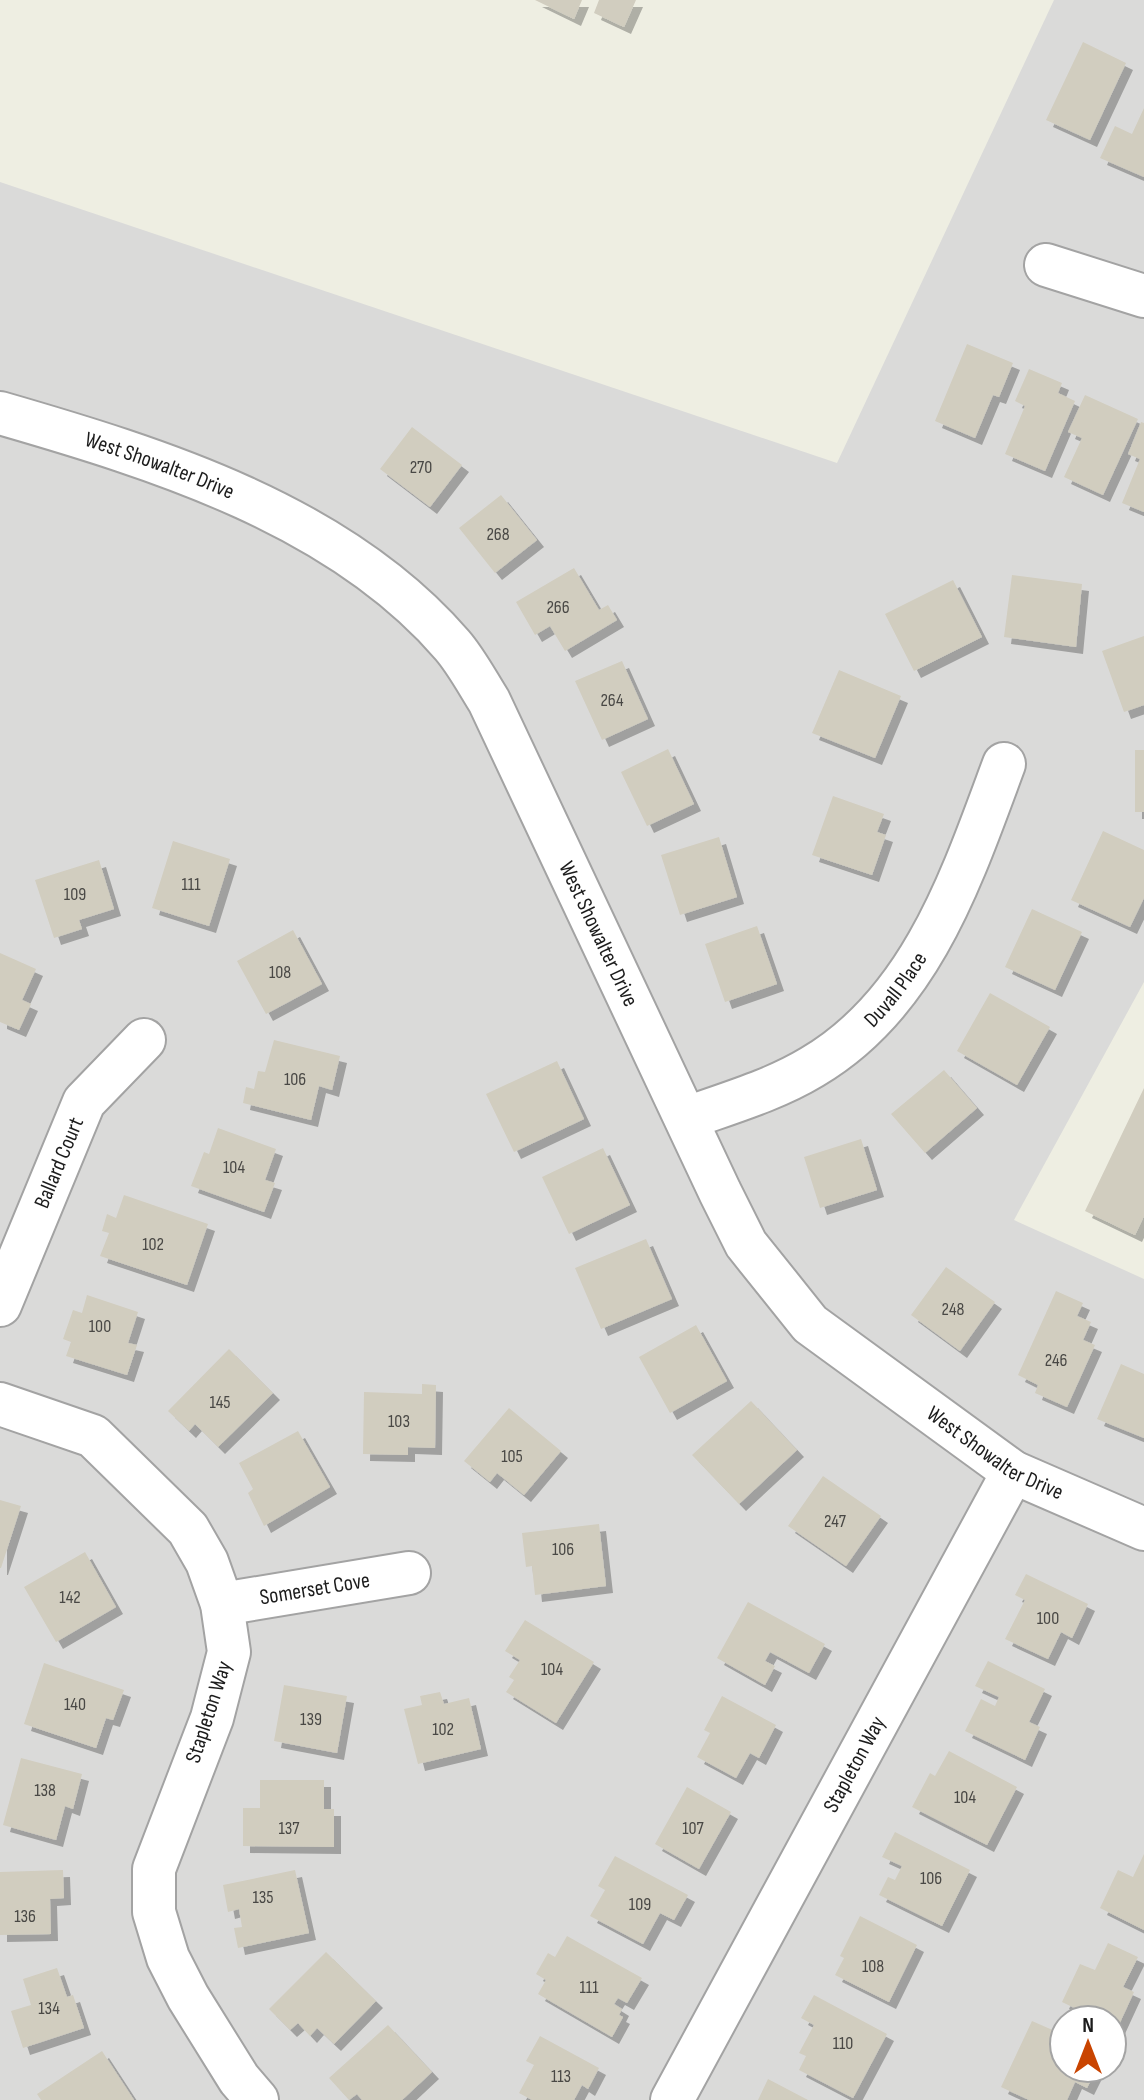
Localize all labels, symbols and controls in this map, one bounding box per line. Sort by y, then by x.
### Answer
street label: West Showalter Drive [81,426,239,505]
house number: 270 [410,457,432,478]
house number: 268 [486,524,510,545]
house number: 266 [546,597,570,618]
house number: 264 [600,690,624,711]
street label: West Showalter Drive [553,857,644,1011]
house number: 111 [182,874,201,895]
house number: 109 [64,884,86,905]
street label: Duvall Place [858,947,933,1033]
house number: 108 [269,962,291,983]
house number: 106 [284,1069,306,1090]
street label: Ballard Court [28,1113,90,1212]
house number: 104 [223,1157,245,1178]
house number: 102 [142,1234,164,1255]
house number: 248 [942,1299,964,1320]
house number: 100 [89,1316,111,1337]
house number: 246 [1045,1350,1067,1371]
house number: 145 [209,1392,231,1413]
street label: West Showalter Drive [921,1400,1068,1506]
house number: 103 [388,1411,410,1432]
house number: 105 [501,1446,523,1467]
house number: 247 [824,1511,847,1532]
house number: 106 [552,1539,574,1560]
street label: Somerset Cove [258,1566,372,1611]
house number: 142 [59,1587,81,1608]
house number: 100 [1037,1608,1059,1629]
street label: Stapleton Way [180,1657,238,1766]
house number: 104 [541,1659,563,1680]
house number: 140 [64,1694,86,1715]
house number: 139 [300,1709,322,1730]
street label: Stapleton Way [817,1711,892,1817]
house number: 102 [432,1719,454,1740]
house number: 138 [34,1780,56,1801]
house number: 104 [954,1787,976,1808]
house number: 137 [278,1818,300,1839]
house number: 107 [682,1818,705,1839]
house number: 106 [920,1868,942,1889]
house number: 135 [252,1887,274,1908]
house number: 109 [629,1894,651,1915]
house number: 136 [14,1906,36,1927]
house number: 108 [862,1956,884,1977]
house number: 111 [580,1977,599,1998]
house number: 134 [38,1998,60,2019]
north arrow [1048,2004,1128,2084]
text: N [1082,2012,1094,2039]
house number: 110 [833,2033,853,2054]
house number: 113 [551,2066,571,2087]

